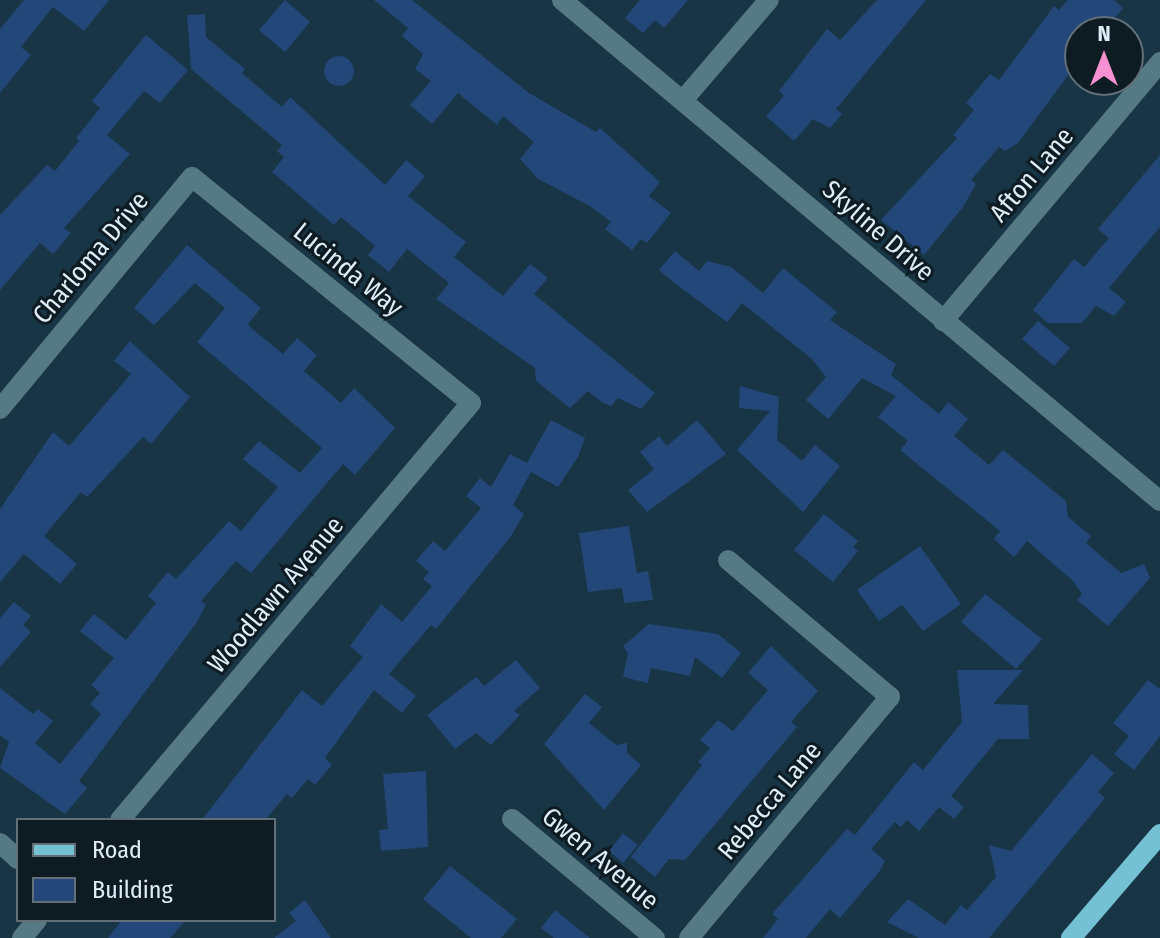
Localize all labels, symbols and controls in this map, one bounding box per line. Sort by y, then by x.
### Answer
north arrow [1064,16,1144,96]
text: N [1097,20,1111,47]
street label: Afton Lane [983,121,1081,229]
street label: Skyline Drive [816,174,940,288]
street label: Charloma Drive [27,186,155,330]
street label: Lucinda Way [287,216,409,324]
street label: Woodlawn Avenue [201,510,351,680]
street label: Rebecca Lane [712,736,828,866]
street label: Gwen Avenue [535,801,665,917]
legend [16,818,276,922]
text: Road [92,836,142,864]
text: Building [92,876,173,904]

